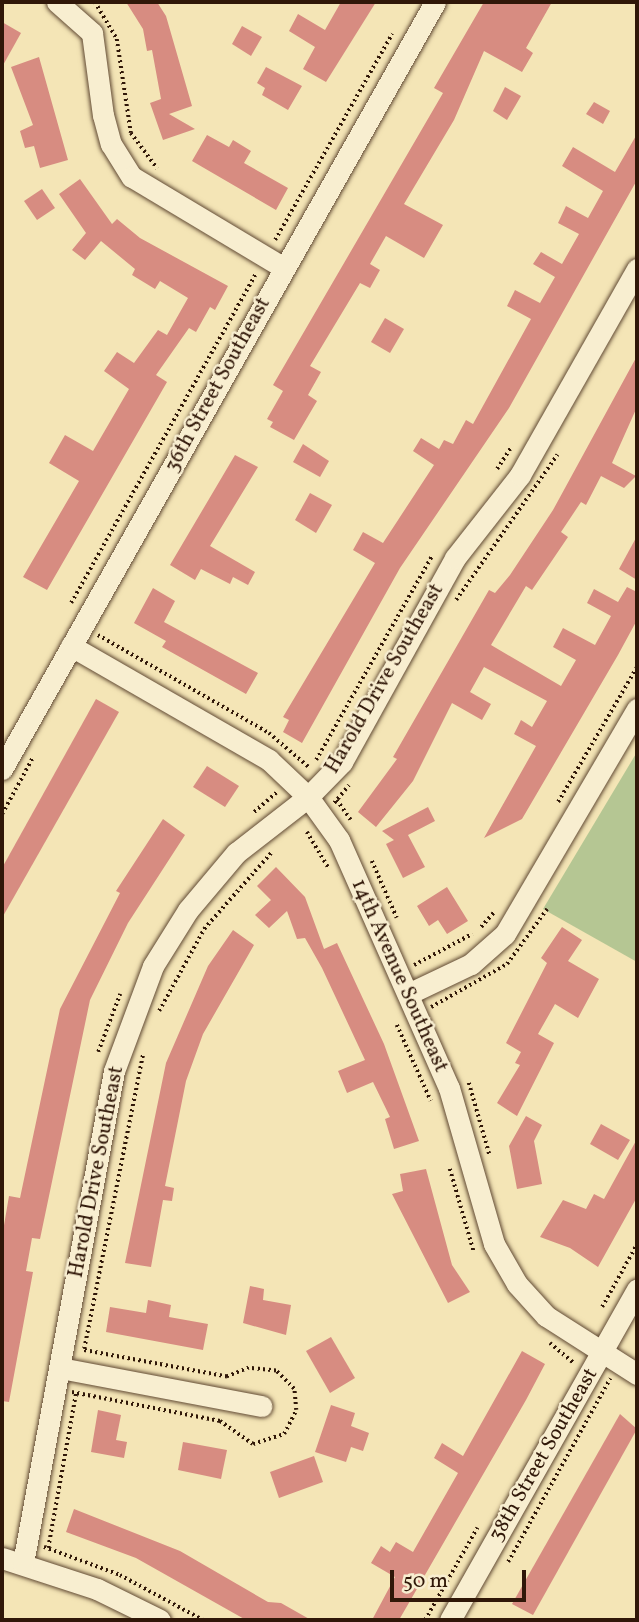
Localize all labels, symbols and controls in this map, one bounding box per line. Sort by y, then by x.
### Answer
street label: 36th Street Southeast [159,293,277,477]
street label: Harold Drive Southeast [320,580,450,778]
street label: 14th Avenue Southeast [345,875,453,1077]
street label: Harold Drive Southeast [64,1064,130,1280]
street label: 38th Street Southeast [484,1364,604,1546]
scale bar [394,1556,530,1600]
text: 50 m [403,1567,448,1596]

